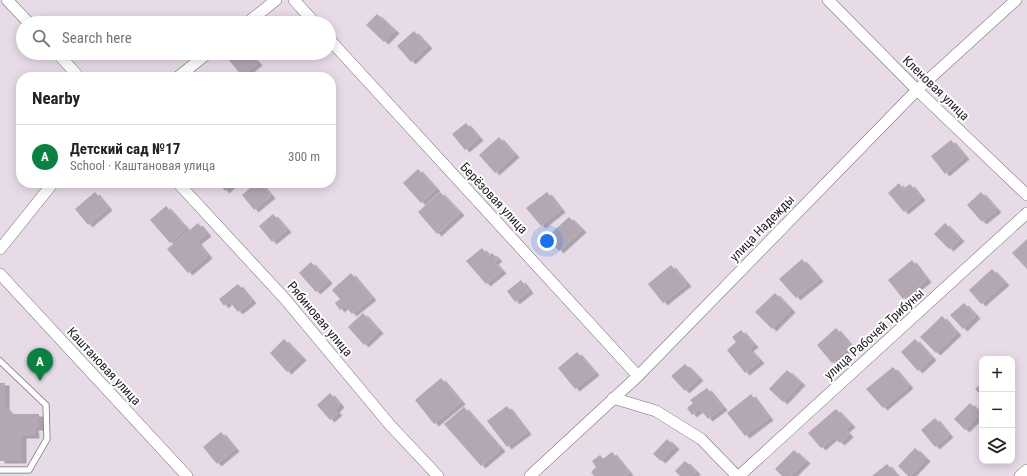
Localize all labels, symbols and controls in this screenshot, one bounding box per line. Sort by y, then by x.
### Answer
search box [16,16,336,60]
icon: search [30,27,52,49]
text: Search here [62,29,132,47]
street label: Кленовая улица [900,53,972,123]
text: Nearby [32,88,80,108]
text: Детский сад №17 [70,140,180,158]
text: A [41,149,49,164]
text: 300 m [288,149,320,164]
text: School · Каштановая улица [70,158,215,173]
street label: Берёзовая улица [457,159,531,237]
street label: улица Надежды [727,192,797,264]
your location [537,231,557,251]
street label: Рябиновая улица [284,279,356,359]
street label: улица Рабочей Трибуны [821,285,927,383]
street label: Каштановая улица [64,324,144,408]
pin: A [27,348,53,381]
map controls [979,356,1015,464]
button: + [979,356,1015,392]
button: − [979,392,1015,428]
button: layers [979,428,1015,464]

